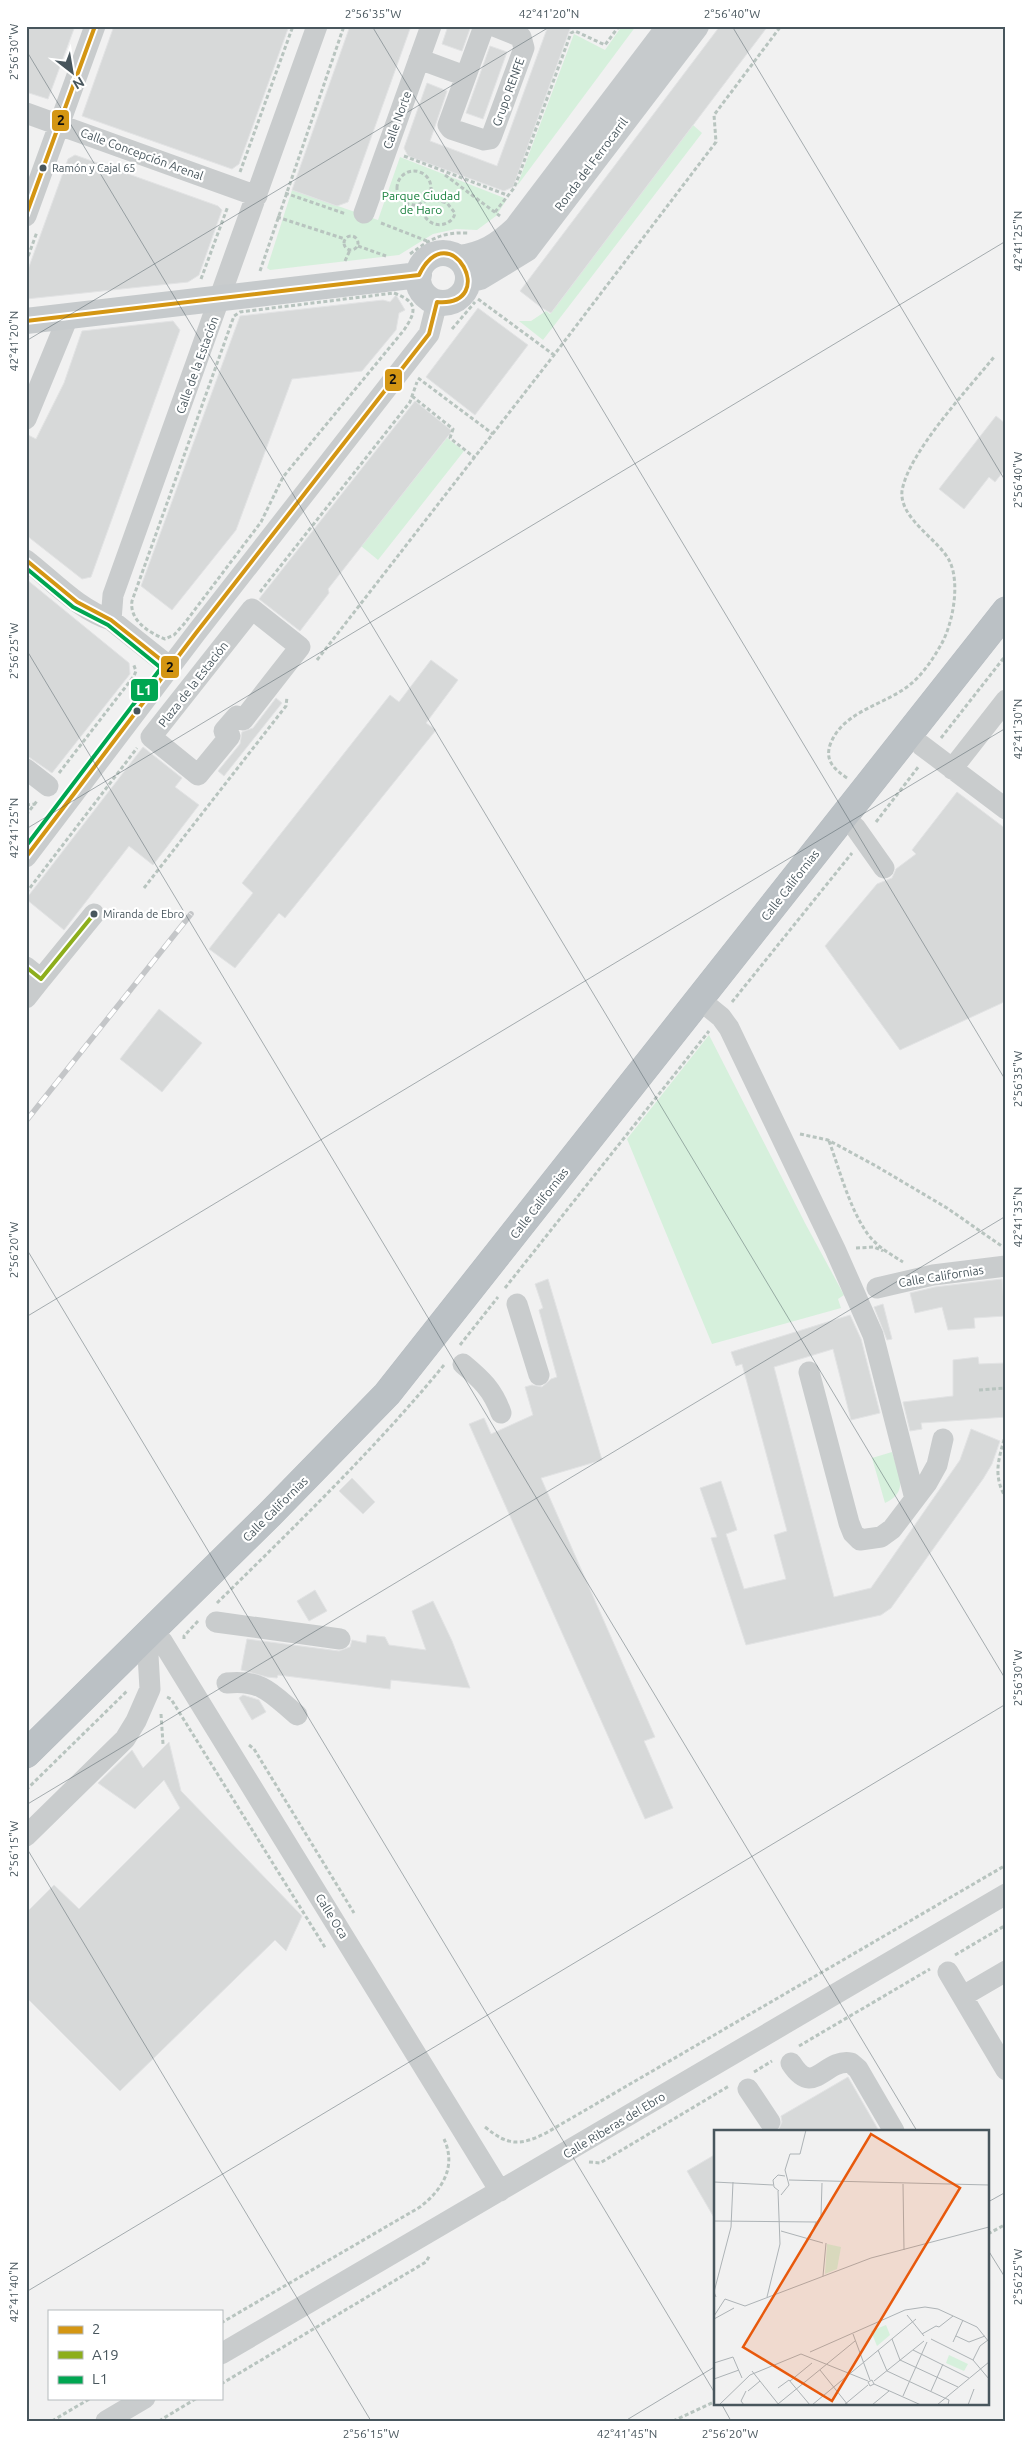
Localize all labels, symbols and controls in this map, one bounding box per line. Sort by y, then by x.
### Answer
text: 2°56'35"W [345,7,401,20]
text: 42°41'20"N [519,7,579,20]
text: 2°56'40"W [704,7,760,20]
text: 2°56'30"W [7,24,20,80]
north arrow [48,48,98,98]
street label: Grupo RENFE [490,56,527,128]
text: N [70,74,87,93]
street label: Calle Norte [381,89,413,151]
line badge: 2 [51,109,70,132]
text: 2 [57,112,65,128]
street label: Ronda del Ferrocarril [552,115,630,213]
street label: Calle Concepción Arenal [79,126,205,182]
place label: Ramón y Cajal 65 [52,162,136,174]
marker: Ramón y Cajal 65 [38,163,48,173]
park label: Parque Ciudad de Haro [382,189,460,216]
text: 42°41'25"N [1011,211,1024,271]
text: 42°41'20"N [7,311,20,371]
street label: Calle de la Estación [173,314,221,416]
line badge: 2 [384,368,403,392]
text: 2 [389,371,397,387]
text: 2°56'40"W [1011,452,1024,508]
text: 2°56'25"W [7,623,20,679]
street label: Plaza de la Estación [156,639,230,729]
line badge: 2 [160,655,180,679]
text: 2 [166,659,174,675]
line badge: L1 [130,678,159,702]
text: L1 [136,682,152,698]
text: 42°41'30"N [1011,699,1024,759]
unlabelled marker [132,706,142,716]
text: 42°41'25"N [7,798,20,858]
street label: Calle Californias [758,847,822,923]
place label: Miranda de Ebro [103,908,184,920]
marker: Miranda de Ebro [89,909,99,919]
text: 2°56'35"W [1011,1051,1024,1107]
street label: Calle Californias [507,1165,571,1241]
text: 42°41'35"N [1011,1187,1024,1247]
text: 2°56'20"W [7,1222,20,1278]
street label: Calle Californias [897,1263,985,1289]
street label: Calle Californias [240,1474,310,1544]
text: 2°56'30"W [1011,1650,1024,1706]
text: 2°56'15"W [7,1821,20,1877]
street label: Calle Oca [313,1891,351,1941]
street label: Calle Riberas del Ebro [561,2089,667,2161]
inset map [714,2130,990,2404]
text: 2°56'25"W [1011,2249,1024,2305]
text: 42°41'40"N [7,2262,20,2322]
legend [48,2310,222,2400]
text: 2 [92,2320,100,2337]
text: A19 [92,2346,119,2363]
text: L1 [92,2370,108,2387]
text: 2°56'15"W [343,2427,399,2440]
text: 42°41'45"N [597,2427,657,2440]
text: 2°56'20"W [702,2427,758,2440]

